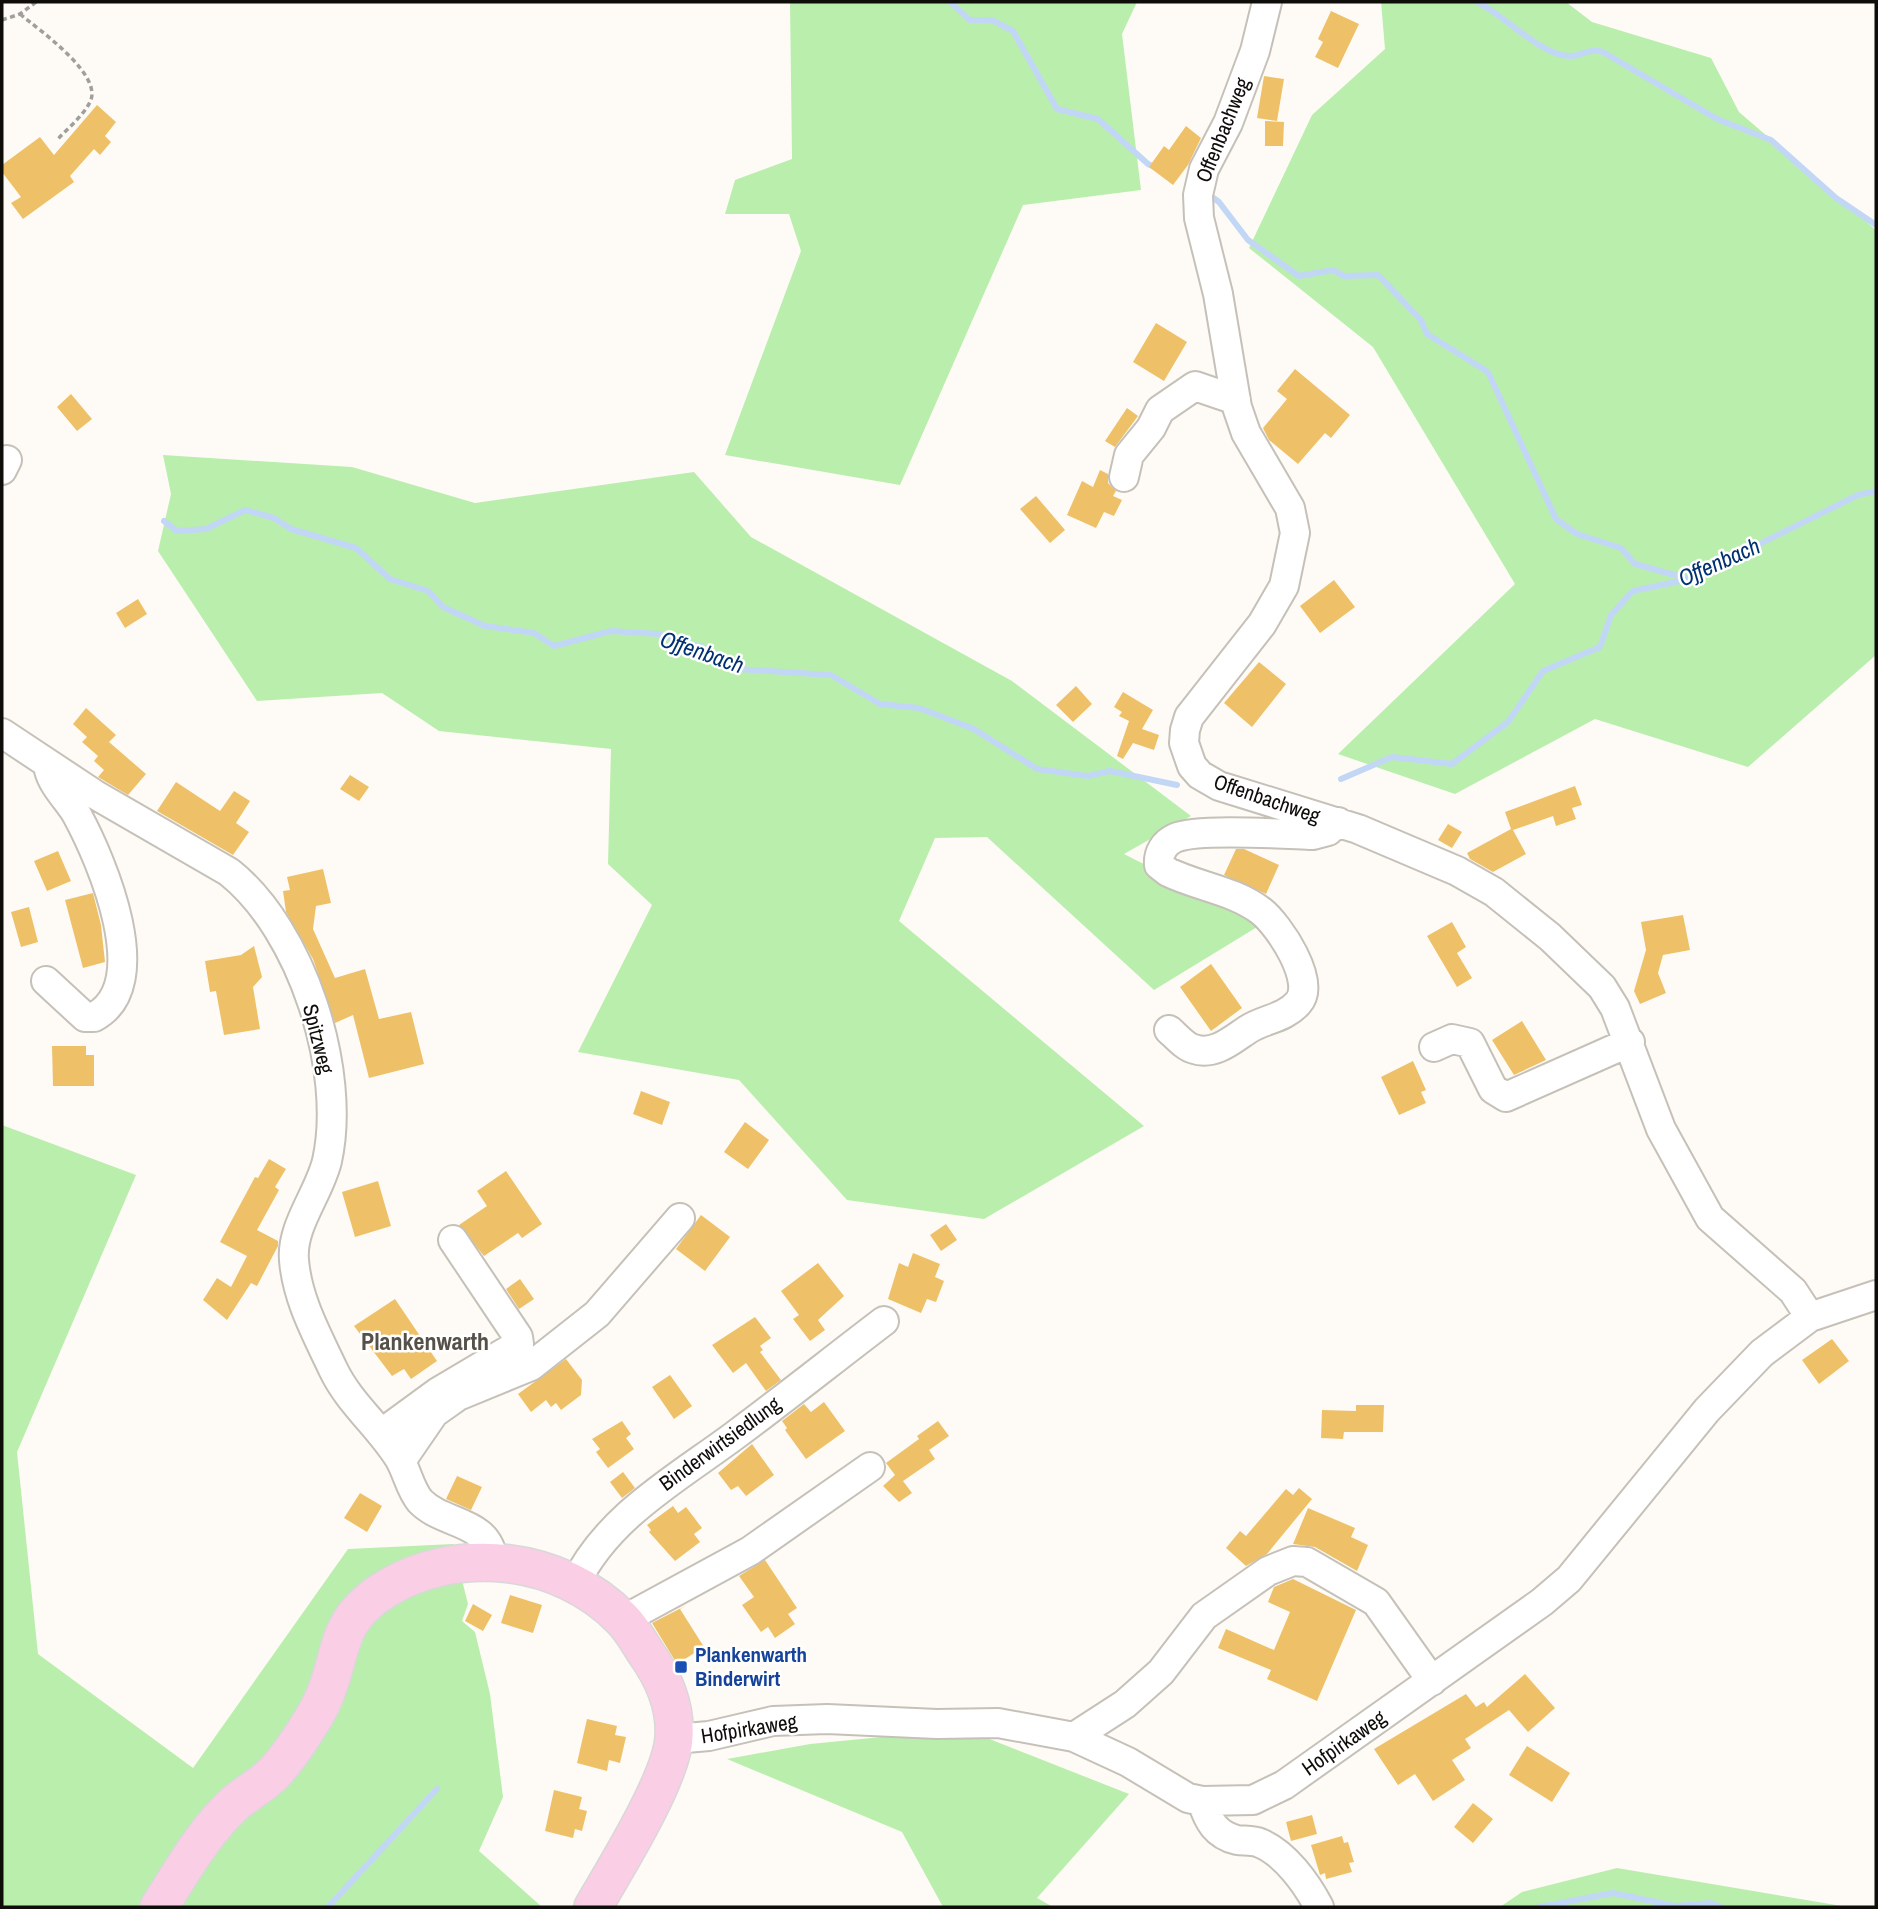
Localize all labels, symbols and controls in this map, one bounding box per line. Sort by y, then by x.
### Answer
street label: Offenbachweg [1188,73,1257,187]
water label: Offenbach [1673,530,1765,593]
water label: Offenbach [656,623,748,680]
street label: Offenbachweg [1210,767,1325,830]
street label: Spitzweg [296,1001,341,1077]
district label: Plankenwarth [361,1325,489,1357]
street label: Binderwirtsiedlung [653,1389,787,1498]
place label: Plankenwarth Binderwirt [695,1640,807,1693]
marker: Plankenwarth Binderwirt [673,1659,689,1675]
street label: Hofpirkaweg [1296,1703,1392,1782]
street label: Hofpirkaweg [699,1707,799,1750]

